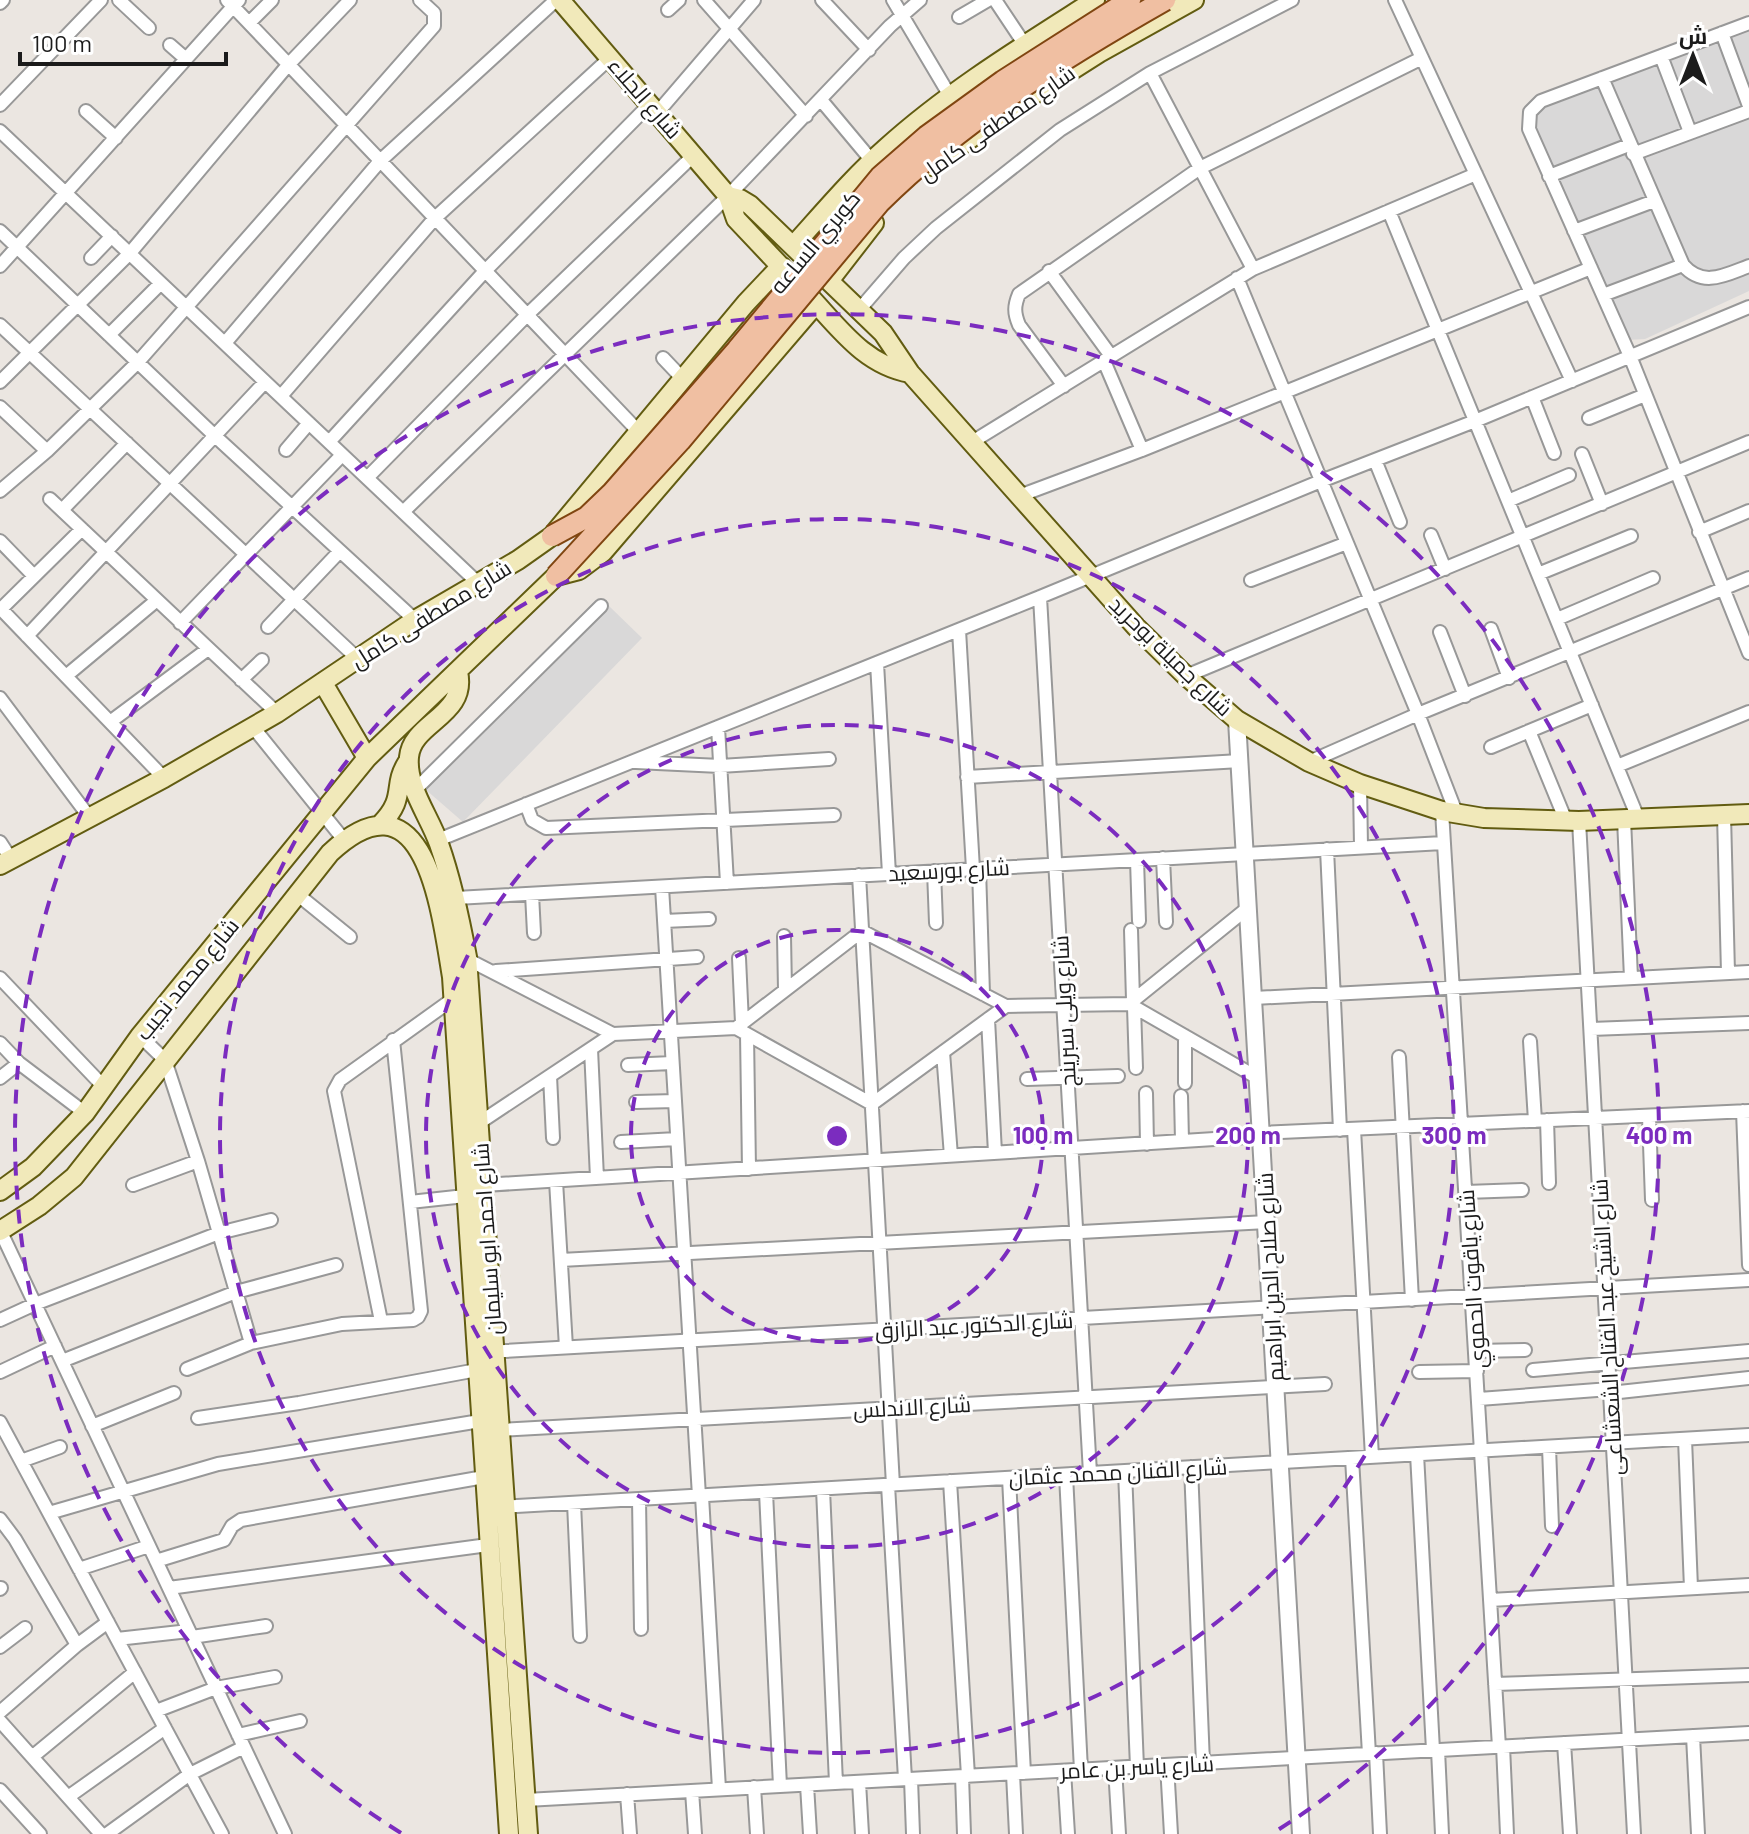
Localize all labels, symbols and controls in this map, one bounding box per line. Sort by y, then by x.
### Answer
scale bar [20,16,226,66]
north arrow [1653,16,1733,96]
text: ش [1679,22,1707,50]
text: 100 m [32,28,92,57]
street label: شارع الجلاء [601,51,688,145]
street label: شارع مصطفى كامل [914,59,1081,188]
street label: كوبري الساعه [764,185,869,301]
street label: شارع مصطفى كامل [346,553,517,675]
street label: شارع جميلة بوحريد [1103,590,1239,723]
street label: شارع بورسعيد [887,853,1011,888]
street label: شارع محمد نجيب [129,912,246,1046]
street label: شارع ويلى سبرينج [1046,935,1083,1087]
text: 100 m [1013,1120,1073,1149]
text: 200 m [1215,1120,1281,1149]
text: 300 m [1421,1120,1487,1149]
text: 400 m [1626,1120,1692,1149]
centre of rings [823,1122,851,1150]
street label: شارع احمد ابو سليمان [466,1142,509,1336]
street label: شارع صلاح الدين ابراهيم [1251,1172,1291,1382]
street label: شارع الشيخ عبد الفتاح الشعشاعى [1585,1178,1630,1476]
street label: شارع ياقوت الحموي [1452,1188,1495,1370]
street label: شارع الدكتور عبد الرازق [874,1306,1074,1345]
street label: شارع الاندلس [852,1390,972,1425]
street label: شارع الفنان محمد عثمان [1008,1452,1228,1493]
street label: شارع ياسر بن عامر [1057,1749,1215,1786]

